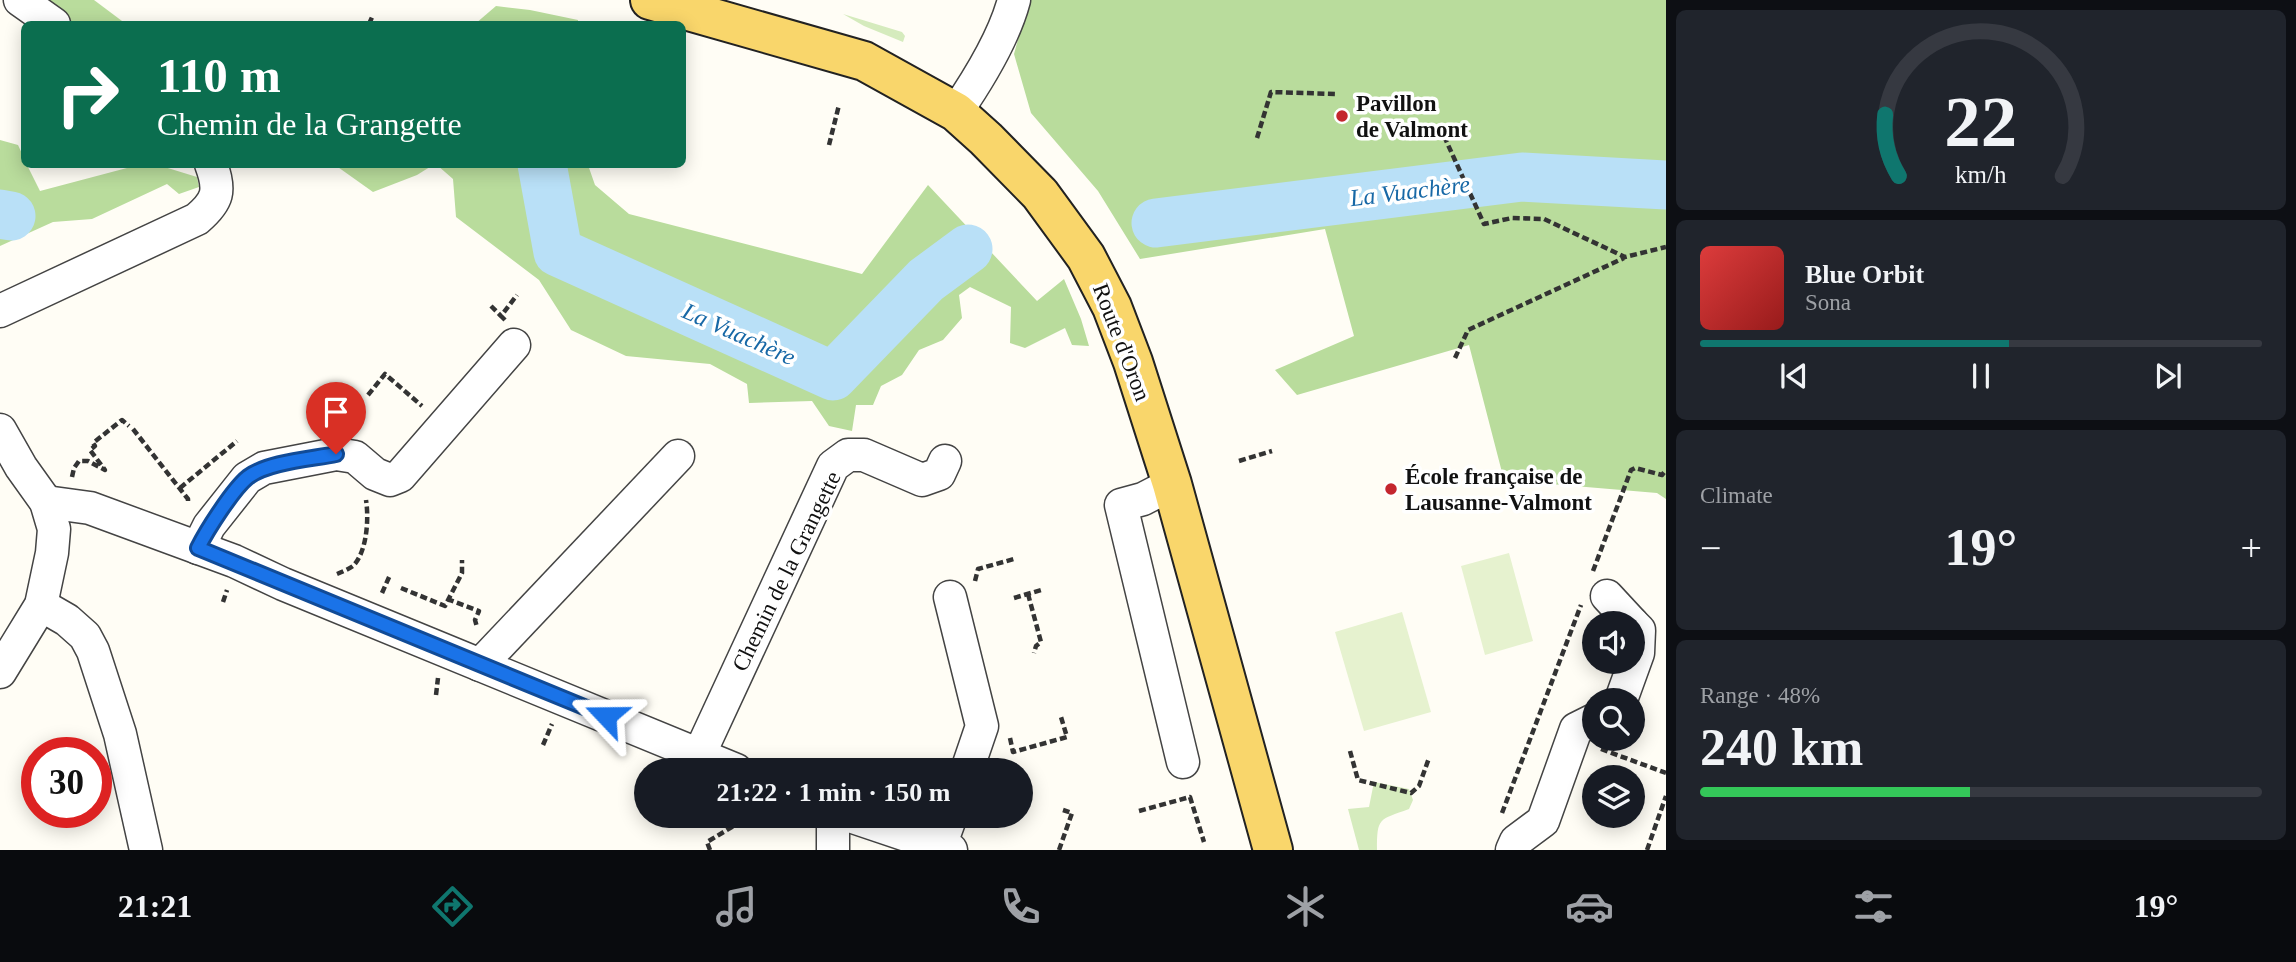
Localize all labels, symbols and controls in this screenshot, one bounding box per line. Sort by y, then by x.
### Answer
text: 110 m [157,48,281,103]
icon: right [42,49,133,140]
text: 22 [1945,81,2017,162]
place label: Pavillon de Valmont [1356,91,1468,142]
text: Chemin de la Grangette [157,106,462,142]
marker: Pavillon de Valmont [1334,108,1350,124]
text: km/h [1955,161,2007,188]
water label: La Vuachère [1348,171,1472,211]
text: Blue Orbit [1805,260,1924,289]
street label: Route d'Oron [1088,280,1156,405]
text: Sona [1805,290,1851,315]
water label: La Vuachère [678,297,800,371]
icon: previous [1775,357,1813,395]
icon: pause [1962,357,2000,395]
icon: next [2149,357,2187,395]
pin [306,382,366,454]
icon: arrive [317,393,355,431]
place label: École française de Lausanne-Valmont [1405,464,1592,515]
street label: Chemin de la Grangette [727,467,846,675]
marker: École française de Lausanne-Valmont [1383,481,1399,497]
text: Climate [1700,483,1773,508]
text: 19° [1945,519,2017,576]
text: − [1700,527,1721,569]
text: + [2241,527,2262,569]
map controls [1582,611,1645,828]
button: sound [1582,611,1645,674]
position arrow [569,679,643,753]
text: Range · 48% [1700,683,1820,708]
button: search [1582,688,1645,751]
text: 240 km [1700,719,1863,776]
speed limit sign: 30 [21,737,112,828]
button: layers [1582,765,1645,828]
text: 21:22 · 1 min · 150 m [717,778,951,807]
icon: directions [428,882,477,931]
icon: music [712,882,761,931]
icon: phone [996,882,1045,931]
icon: climate [1281,882,1330,931]
icon: car [1565,882,1614,931]
icon: filters [1849,882,1898,931]
text: 21:21 [118,888,192,924]
text: 19° [2134,888,2178,924]

